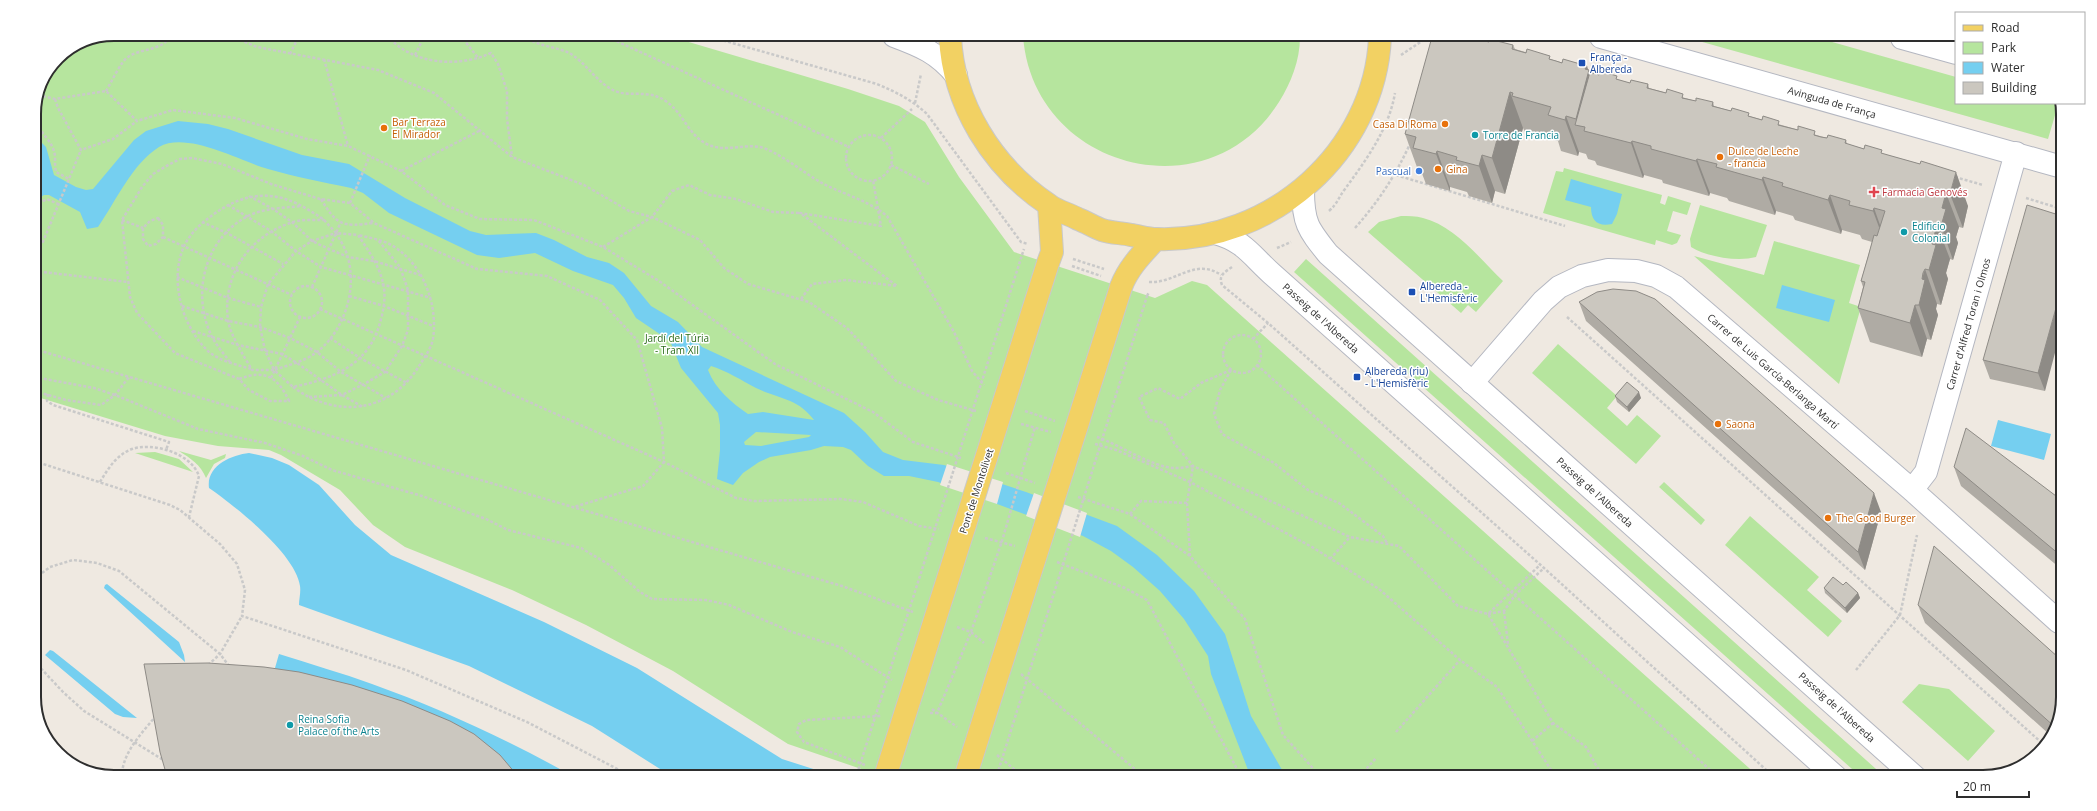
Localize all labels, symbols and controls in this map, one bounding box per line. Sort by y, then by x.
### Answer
legend [1955,12,2085,104]
text: Road [1991,19,2020,36]
text: Park [1991,39,2017,56]
place label: França - Albereda [1590,50,1632,76]
marker: França - Albereda [1577,58,1587,68]
text: Water [1991,59,2025,76]
text: Building [1991,79,2037,96]
street label: Avinguda de França [1786,83,1878,121]
place label: Bar Terraza El Mirador [392,115,446,141]
place label: Casa Di Roma [1373,117,1437,131]
marker: Casa Di Roma [1440,119,1450,129]
marker: Bar Terraza El Mirador [379,123,389,133]
place label: Torre de Francia [1483,128,1559,142]
marker: Torre de Francia [1470,130,1480,140]
place label: Dulce de Leche - francia [1728,144,1799,170]
marker: Dulce de Leche - francia [1715,152,1725,162]
place label: Gina [1446,162,1467,176]
place label: Pascual [1376,164,1411,178]
marker: Gina [1433,164,1443,174]
marker: Pascual [1414,166,1424,176]
place label: Farmacia Genovés [1882,185,1968,199]
marker: Farmacia Genovés [1869,187,1879,197]
place label: Edificio Colonial [1912,219,1950,245]
marker: Edificio Colonial [1899,227,1909,237]
street label: Carrer d'Alfred Toran i Olmos [1942,256,1994,392]
place label: Albereda - L'Hemisfèric [1420,279,1478,305]
street label: Passeig de l'Albereda [1280,280,1362,356]
marker: Albereda - L'Hemisfèric [1407,287,1417,297]
street label: Carrer de Luis García-Berlanga Martí [1704,310,1842,432]
park label: Jardí del Túria - Tram XII [644,331,709,357]
place label: Albereda (riu) - L'Hemisfèric [1365,364,1428,390]
marker: Albereda (riu) - L'Hemisfèric [1352,372,1362,382]
place label: Saona [1726,417,1755,431]
marker: Saona [1713,419,1723,429]
street label: Pont de Montolivet [956,446,996,535]
street label: Passeig de l'Albereda [1554,454,1636,530]
place label: The Good Burger [1836,511,1916,525]
marker: The Good Burger [1823,513,1833,523]
street label: Passeig de l'Albereda [1796,669,1878,745]
place label: Reina Sofia Palace of the Arts [298,712,380,738]
marker: Reina Sofia Palace of the Arts [285,720,295,730]
scale bar [1957,773,2029,799]
text: 20 m [1963,778,1991,795]

